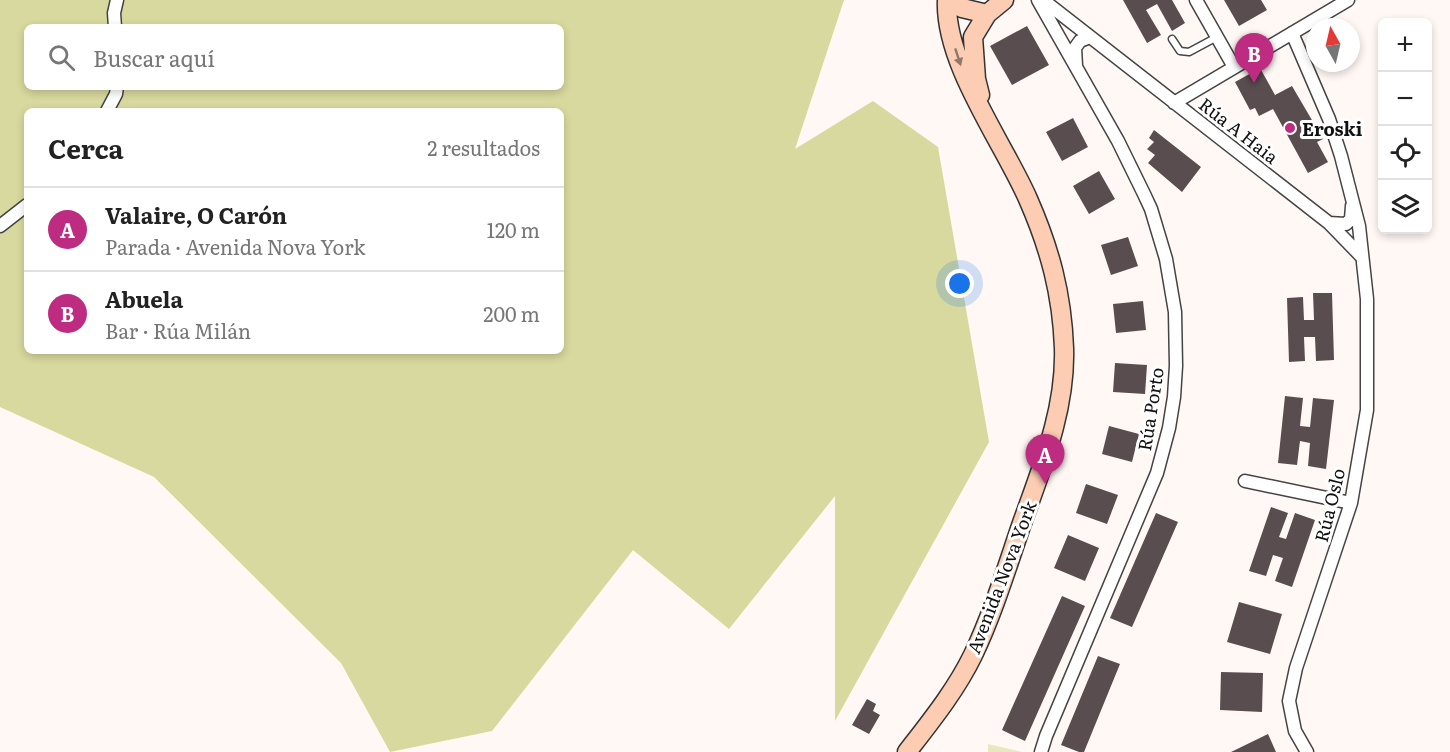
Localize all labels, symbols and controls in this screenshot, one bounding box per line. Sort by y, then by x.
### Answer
north arrow [1306,18,1360,72]
map controls [1378,18,1432,234]
button: + [1378,18,1432,72]
search box [24,24,564,90]
pin: B [1234,34,1274,83]
icon: search [45,41,78,74]
text: Buscar aquí [93,41,215,74]
one-way arrow [953,48,963,66]
button: − [1378,72,1432,126]
street label: Rúa A Haia [1194,90,1285,170]
place label: Eroski [1302,115,1363,142]
marker: Eroski [1283,121,1297,135]
button: locate [1378,126,1432,180]
text: Cerca [48,128,124,167]
text: 2 resultados [427,132,540,162]
button: layers [1378,180,1432,234]
text: Valaire, O Carón [105,198,287,231]
text: A [60,214,75,244]
text: 120 m [487,214,540,244]
text: Parada · Avenida Nova York [105,231,365,261]
your location [945,269,974,298]
text: Abuela [105,282,183,315]
text: B [61,298,74,328]
text: 200 m [483,298,540,328]
text: Bar · Rúa Milán [105,315,251,345]
street label: Rúa Porto [1130,365,1170,453]
pin: A [1026,434,1064,484]
street label: Rúa Oslo [1307,465,1351,545]
street label: Avenida Nova York [959,496,1043,657]

